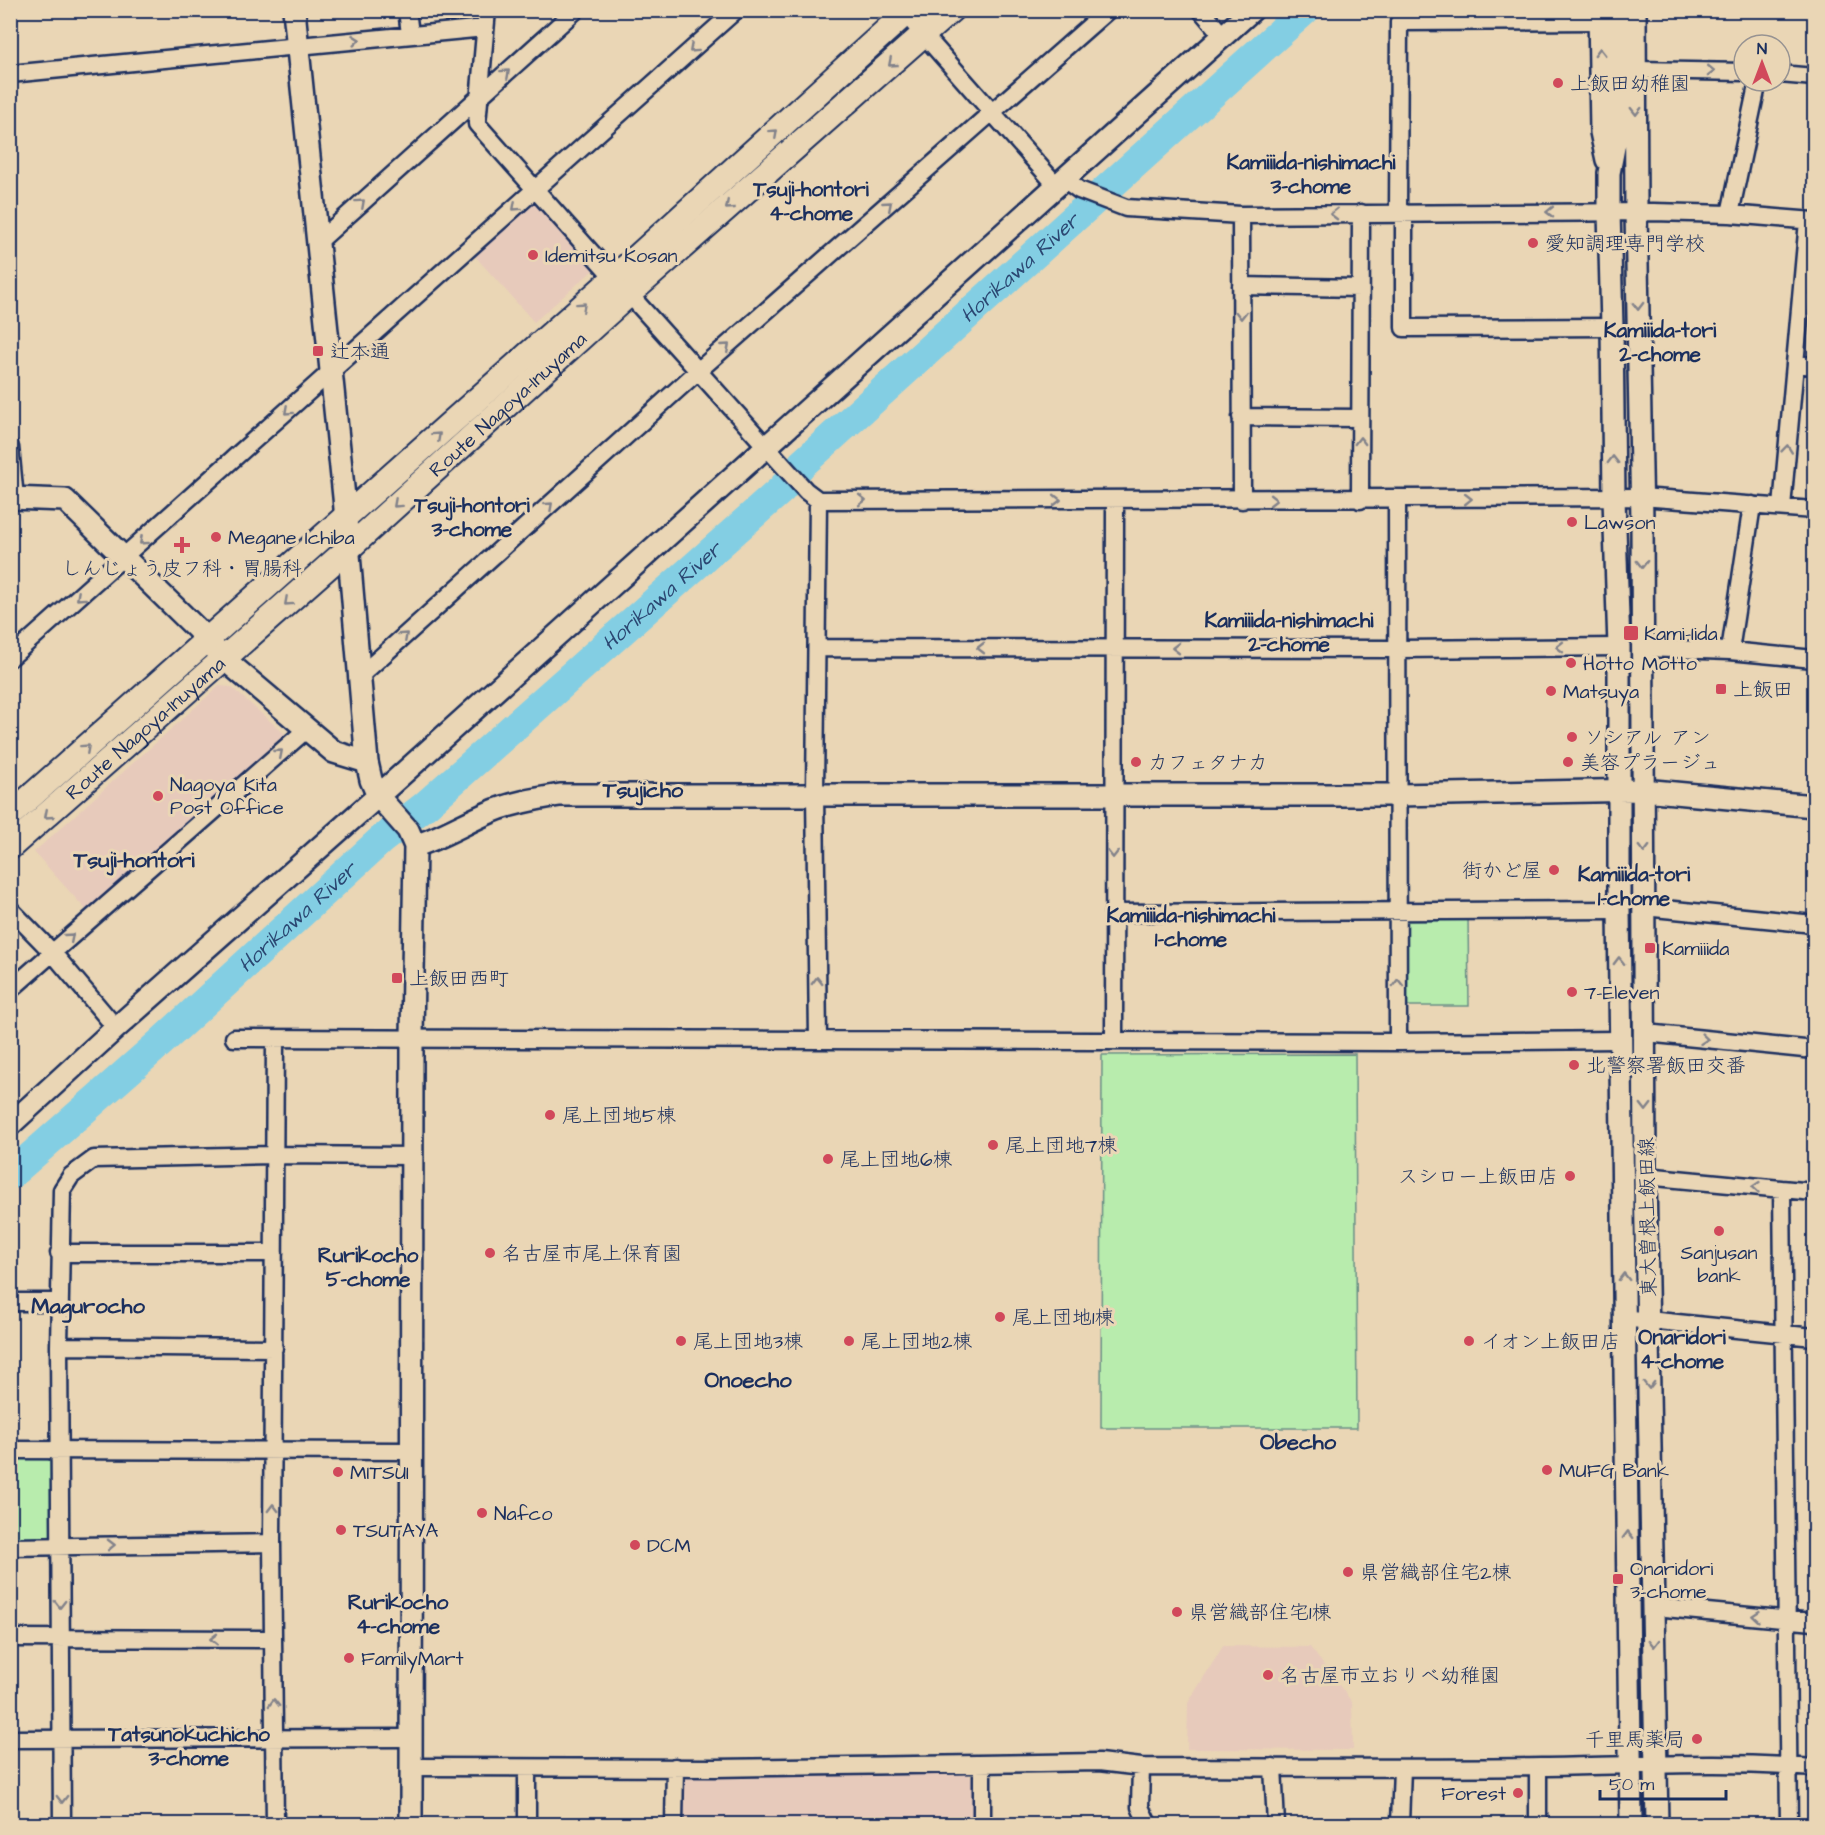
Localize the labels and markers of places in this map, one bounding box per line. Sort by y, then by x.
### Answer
place label: 上飯田幼稚園 [1570,70,1690,98]
marker: 上飯田幼稚園 [1551,76,1565,90]
place label: 愛知調理専門学校 [1545,230,1705,258]
marker: 愛知調理専門学校 [1526,236,1540,250]
place label: Idemitsu Kosan [545,242,678,270]
marker: Idemitsu Kosan [526,248,540,262]
place label: 辻本通 [330,338,390,366]
marker: 辻本通 [311,344,325,358]
place label: Lawson [1584,509,1655,537]
marker: Lawson [1565,515,1579,529]
place label: Megane Ichiba [228,524,355,553]
marker: Megane Ichiba [209,530,223,544]
marker: しんじょう皮フ科・胃腸科 [173,536,191,554]
place label: しんじょう皮フ科・胃腸科 [62,555,302,583]
place label: Kami-Iida [1644,620,1718,648]
marker: Kami-Iida [1622,624,1640,642]
place label: Hotto Motto [1583,650,1697,678]
marker: Hotto Motto [1564,656,1578,670]
place label: 上飯田 [1733,676,1793,704]
place label: Matsuya [1563,678,1639,707]
marker: 上飯田 [1714,682,1728,696]
marker: Matsuya [1544,684,1558,698]
place label: ソシアル アン [1584,724,1711,752]
marker: ソシアル アン [1565,730,1579,744]
place label: カフェタナカ [1148,749,1268,777]
place label: 美容プラージュ [1580,749,1720,777]
marker: カフェタナカ [1129,755,1143,769]
marker: 美容プラージュ [1561,755,1575,769]
place label: Nagoya Kita Post Office [170,771,284,822]
marker: Nagoya Kita Post Office [151,789,165,803]
place label: 街かど屋 [1462,857,1542,885]
marker: 街かど屋 [1547,863,1561,877]
place label: Kamiiida [1662,935,1729,963]
marker: Kamiiida [1643,941,1657,955]
place label: 上飯田西町 [409,965,509,993]
marker: 上飯田西町 [390,971,404,985]
place label: 7-Eleven [1584,979,1660,1007]
marker: 7-Eleven [1565,985,1579,999]
place label: 北警察署飯田交番 [1586,1052,1746,1080]
marker: 北警察署飯田交番 [1567,1058,1581,1072]
place label: 尾上団地5棟 [562,1102,676,1130]
marker: 尾上団地5棟 [543,1108,557,1122]
place label: 尾上団地7棟 [1005,1132,1117,1160]
marker: 尾上団地7棟 [986,1138,1000,1152]
place label: 尾上団地6棟 [840,1146,953,1174]
marker: 尾上団地6棟 [821,1152,835,1166]
place label: スシロー上飯田店 [1398,1163,1558,1191]
marker: スシロー上飯田店 [1563,1169,1577,1183]
marker: Sanjusan bank [1712,1224,1726,1238]
place label: Sanjusan bank [1681,1239,1757,1290]
place label: 名古屋市尾上保育園 [502,1240,682,1268]
marker: 名古屋市尾上保育園 [483,1246,497,1260]
place label: 尾上団地1棟 [1012,1304,1115,1332]
marker: 尾上団地1棟 [993,1310,1007,1324]
place label: 尾上団地3棟 [693,1328,803,1356]
place label: 尾上団地2棟 [861,1328,972,1356]
place label: イオン上飯田店 [1481,1328,1620,1356]
marker: 尾上団地3棟 [674,1334,688,1348]
marker: 尾上団地2棟 [842,1334,856,1348]
marker: イオン上飯田店 [1462,1334,1476,1348]
place label: MUFG Bank [1559,1457,1669,1485]
place label: MITSUI [350,1459,409,1487]
marker: MUFG Bank [1540,1463,1554,1477]
marker: MITSUI [331,1465,345,1479]
place label: Nafco [494,1500,553,1528]
marker: Nafco [475,1506,489,1520]
place label: TSUTAYA [353,1517,439,1545]
marker: TSUTAYA [334,1523,348,1537]
place label: DCM [647,1532,691,1560]
marker: DCM [628,1538,642,1552]
place label: Onaridori 3-chome [1630,1555,1713,1606]
place label: 県営織部住宅2棟 [1360,1559,1511,1587]
marker: 県営織部住宅2棟 [1341,1565,1355,1579]
marker: Onaridori 3-chome [1611,1572,1625,1586]
place label: 県営織部住宅1棟 [1189,1599,1332,1627]
marker: 県営織部住宅1棟 [1170,1605,1184,1619]
place label: FamilyMart [361,1645,464,1674]
marker: FamilyMart [342,1651,356,1665]
place label: 名古屋市立おりべ幼稚園 [1280,1662,1500,1690]
marker: 名古屋市立おりべ幼稚園 [1261,1668,1275,1682]
place label: 千里馬薬局 [1585,1726,1685,1754]
marker: 千里馬薬局 [1690,1732,1704,1746]
place label: Forest [1441,1780,1506,1808]
marker: Forest [1511,1786,1525,1800]

